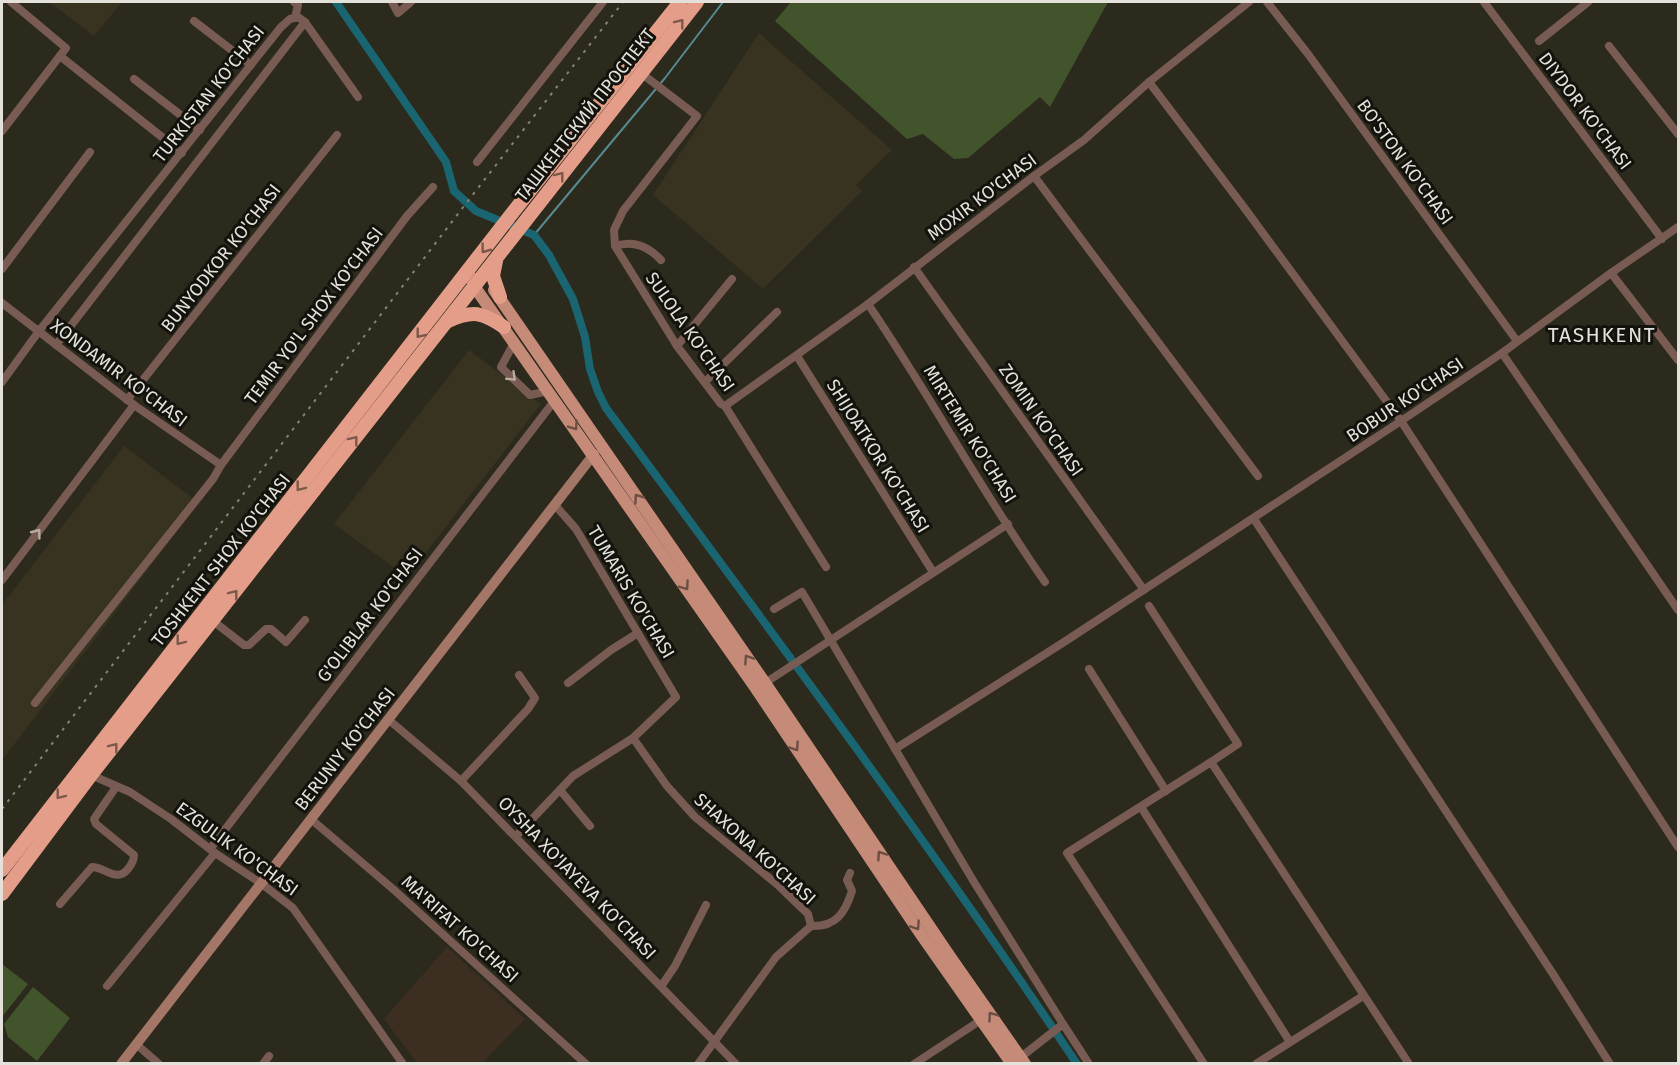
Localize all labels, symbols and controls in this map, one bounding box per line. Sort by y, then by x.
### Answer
one-way arrow [673,19,684,30]
street label: TURKISTAN KO'CHASI [149,21,269,167]
street label: ТАШКЕНТСКИЙ ПРОСПЕКТ [511,24,660,206]
street label: DIYDOR KO'CHASI [1534,48,1636,174]
street label: BO'STON KO'CHASI [1352,95,1458,229]
street label: MOXIR KO'CHASI [923,149,1041,245]
one-way arrow [552,172,563,183]
street label: BUNYODKOR KO'CHASI [156,180,286,336]
street label: TEMIR YO'L SHOX KO'CHASI [240,223,388,409]
one-way arrow [481,243,492,254]
street label: SULOLA KO'CHASI [641,268,739,396]
street label: XONDAMIR KO'CHASI [46,314,192,432]
district label: TASHKENT [1548,322,1656,348]
one-way arrow [417,327,428,338]
street label: BOBUR KO'CHASI [1342,353,1468,447]
street label: ZOMIN KO'CHASI [994,360,1088,480]
street label: MIRTEMIR KO'CHASI [919,361,1021,507]
one-way arrow [505,370,516,381]
street label: SHIJOATKOR KO'CHASI [822,375,934,537]
one-way arrow [567,419,578,430]
one-way arrow [347,436,358,447]
street label: TOSHKENT SHOX KO'CHASI [147,469,295,651]
one-way arrow [297,481,308,492]
one-way arrow [634,494,645,505]
street label: TUMARIS KO'CHASI [583,522,679,662]
one-way arrow [29,529,40,540]
street label: G'OLIBLAR KO'CHASI [312,544,428,686]
one-way arrow [678,580,689,591]
one-way arrow [227,590,238,601]
one-way arrow [177,634,188,645]
one-way arrow [744,654,755,665]
street label: BERUNIY KO'CHASI [290,683,400,815]
one-way arrow [788,740,799,751]
one-way arrow [106,743,117,754]
one-way arrow [57,788,68,799]
street label: SHAXONA KO'CHASI [690,789,820,909]
street label: OYSHA XO'JAYEVA KO'CHASI [493,792,661,964]
street label: EZGULIK KO'CHASI [172,797,302,901]
one-way arrow [877,851,888,862]
street label: MA'RIFAT KO'CHASI [397,871,523,987]
one-way arrow [909,920,920,931]
one-way arrow [988,1011,999,1022]

